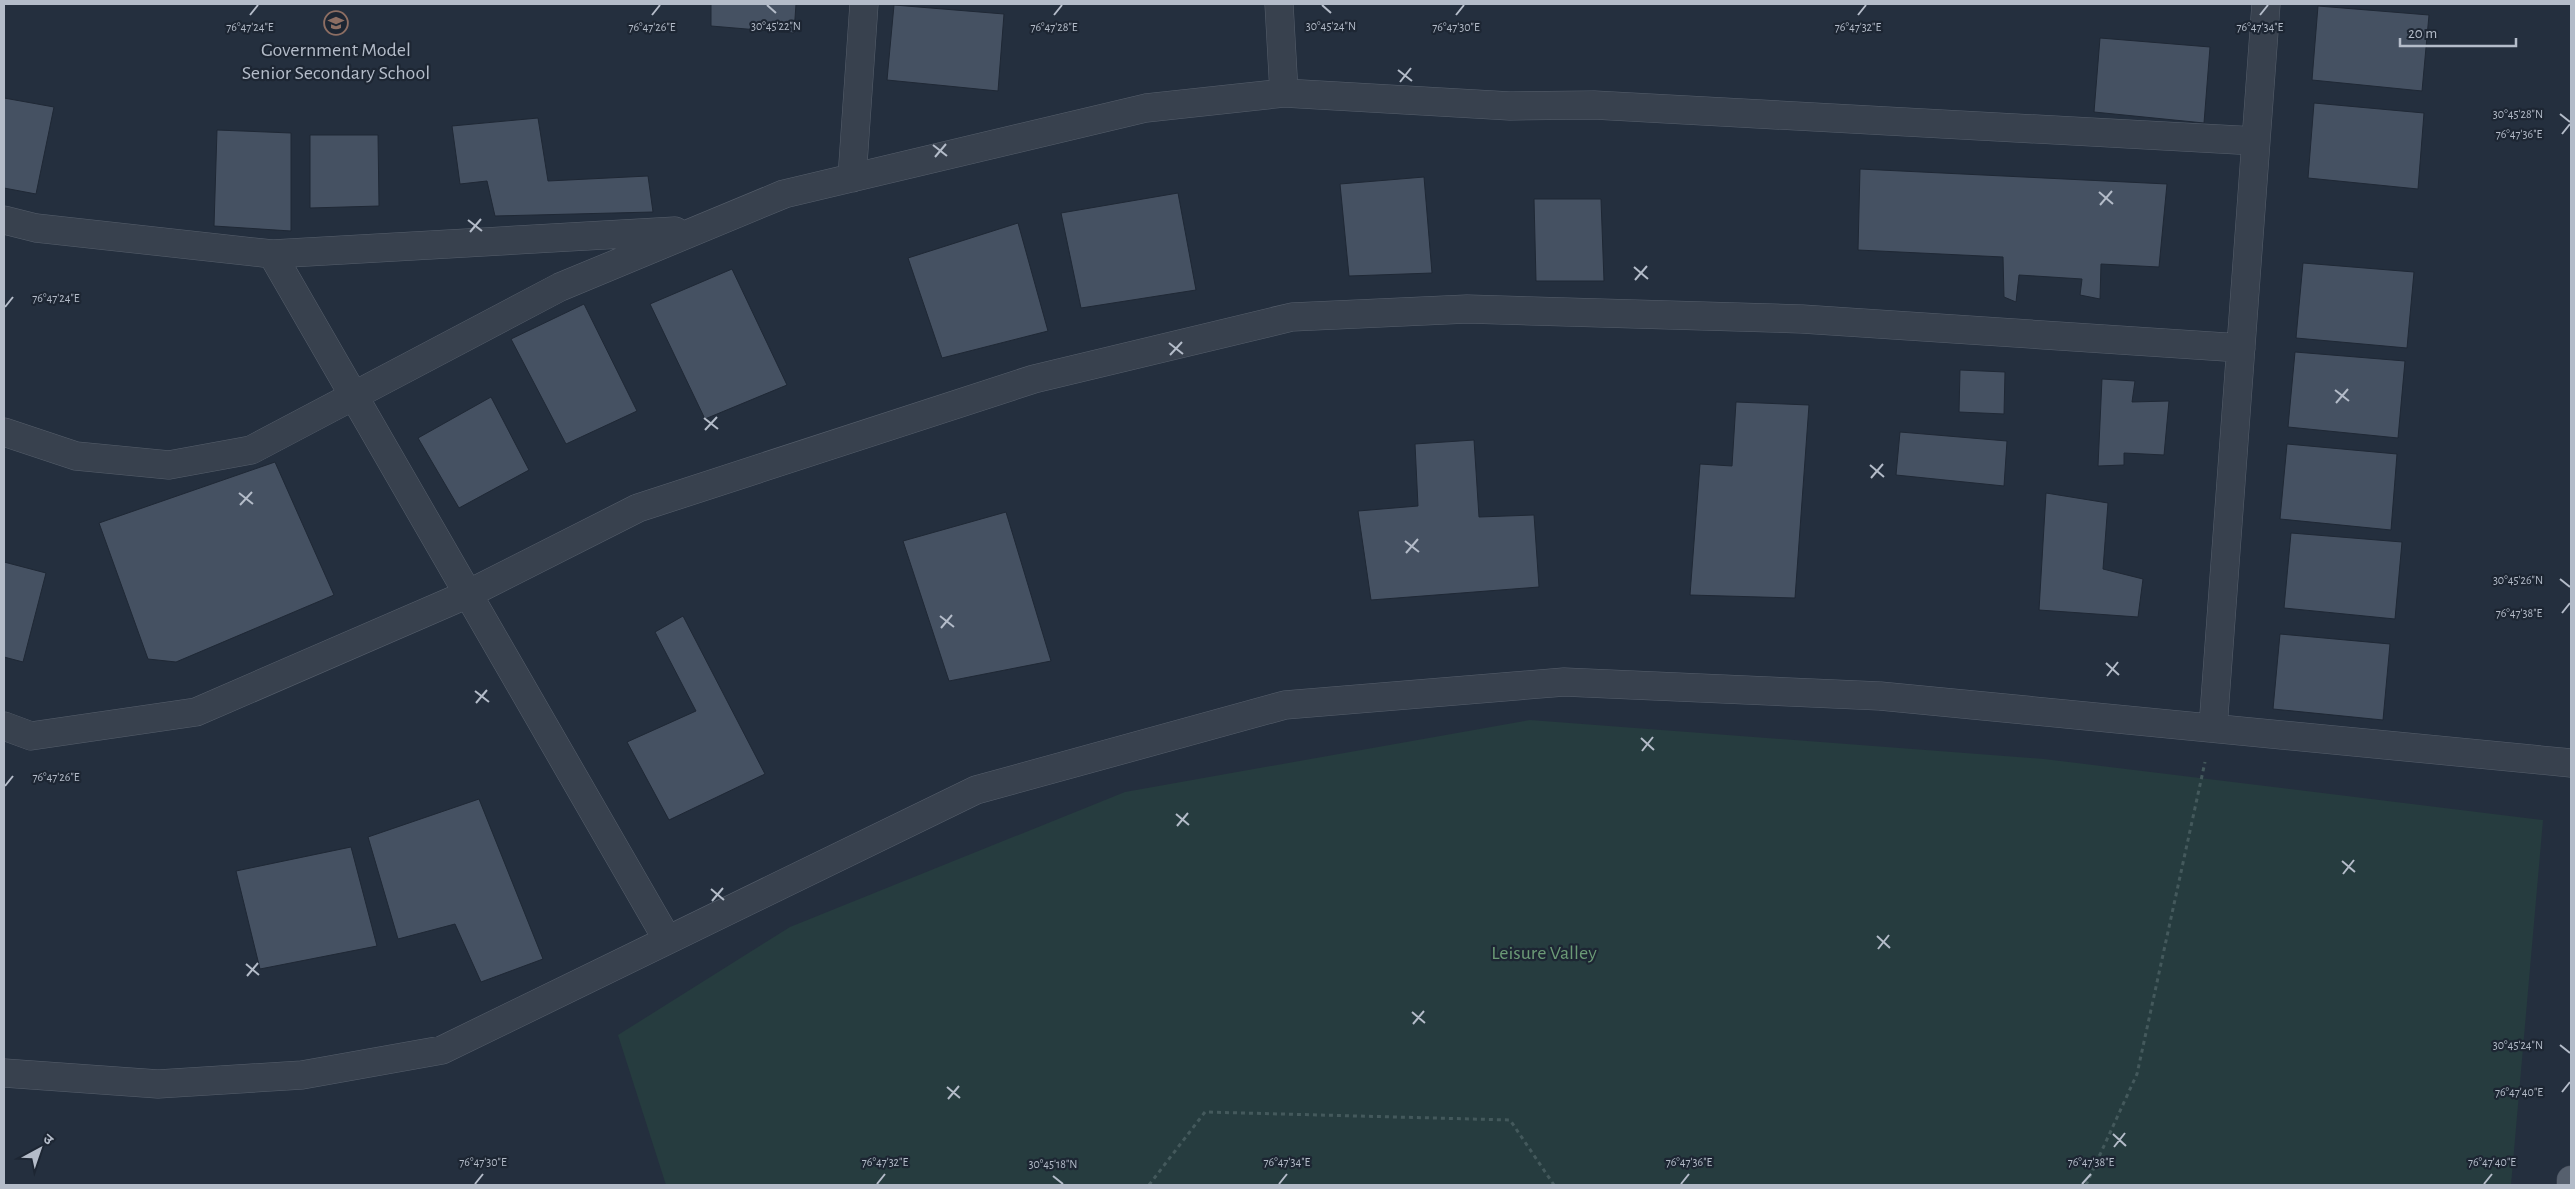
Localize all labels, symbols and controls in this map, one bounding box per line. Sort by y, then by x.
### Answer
school or university icon: Government Model Senior Secondary School [323,10,349,36]
scale bar [2400,15,2516,47]
text: 30°45'22"N [751,20,801,32]
text: 30°45'24"N [1306,20,1356,32]
text: 76°47'24"E [226,21,274,33]
text: 76°47'26"E [628,21,676,33]
text: 76°47'28"E [1030,21,1078,33]
text: 76°47'30"E [1432,21,1480,33]
text: 76°47'32"E [1835,21,1881,33]
text: 76°47'34"E [2237,21,2284,33]
text: 20 m [2408,26,2437,41]
place label: Government Model Senior Secondary School [242,40,430,83]
text: 30°45'28"N [2493,108,2543,120]
text: 76°47'36"E [2496,128,2543,140]
text: 76°47'24"E [32,292,80,304]
text: 30°45'26"N [2493,574,2543,586]
text: 76°47'38"E [2496,607,2543,619]
text: 76°47'26"E [32,771,80,783]
park label: Leisure Valley [1491,943,1597,963]
text: 30°45'24"N [2493,1039,2543,1051]
text: 76°47'40"E [2495,1086,2543,1098]
north arrow [15,1124,65,1174]
text: उ [40,1132,56,1148]
text: 76°47'30"E [459,1156,507,1168]
text: 76°47'32"E [862,1156,908,1168]
text: 76°47'34"E [1264,1156,1311,1168]
text: 76°47'36"E [1666,1156,1713,1168]
text: 76°47'38"E [2068,1156,2115,1168]
text: 76°47'40"E [2468,1156,2516,1168]
text: 30°45'18"N [1029,1158,1077,1170]

